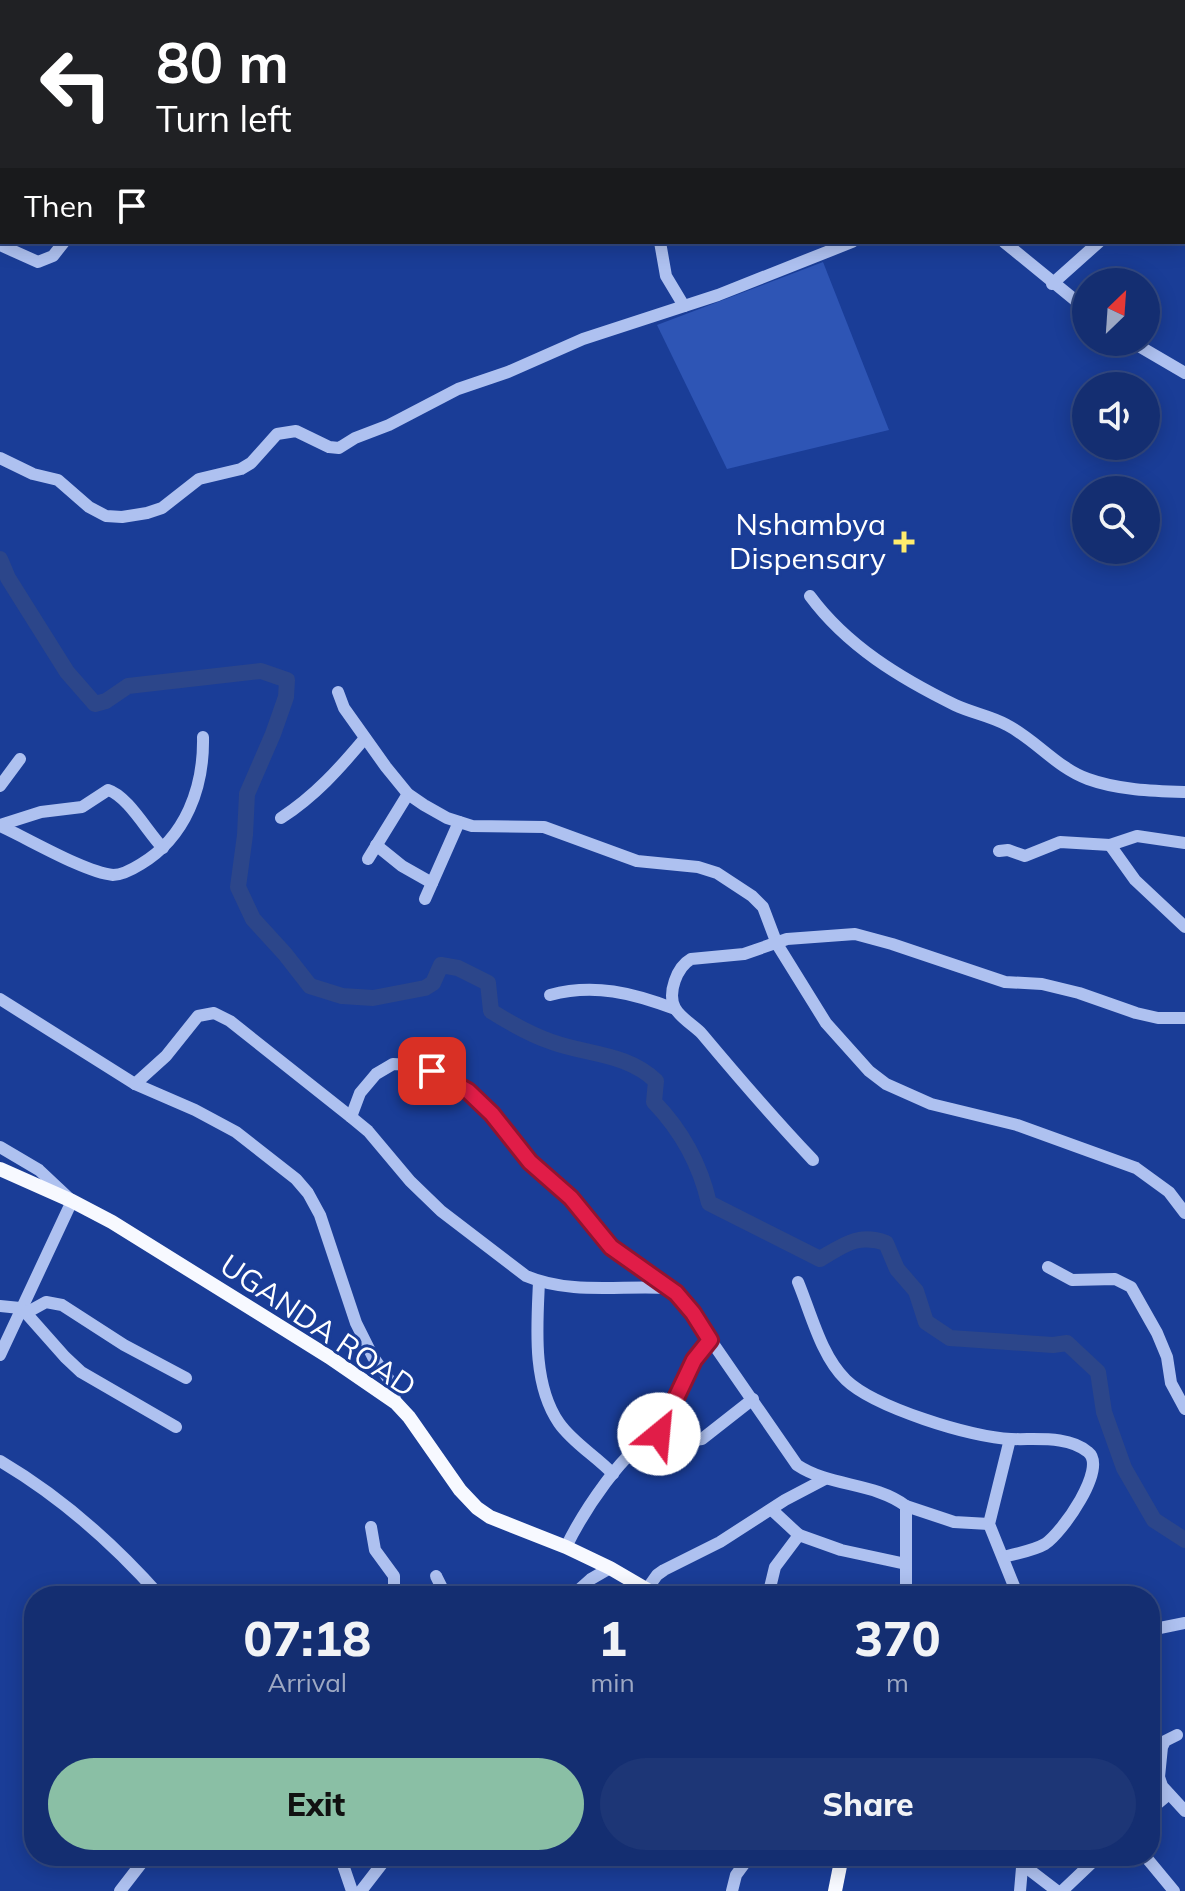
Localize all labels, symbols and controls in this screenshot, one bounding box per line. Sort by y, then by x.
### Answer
text: 80 m [156,27,289,97]
icon: left [24,32,128,136]
text: Turn left [156,96,292,141]
icon: arrive [110,184,154,228]
text: Then [24,187,94,225]
north arrow [1072,268,1160,356]
map controls [1072,268,1160,564]
button: sound [1072,372,1160,460]
button: search [1072,476,1160,564]
place label: Nshambya Dispensary [729,505,886,577]
marker: Nshambya Dispensary [893,531,915,553]
pin [398,1037,466,1105]
icon: arrive [410,1049,454,1093]
street label: UGANDA ROAD [213,1246,424,1405]
position arrow [617,1392,701,1476]
text: 07:18 [243,1608,371,1668]
text: 1 [598,1608,627,1668]
text: 370 [854,1608,941,1668]
text: Arrival [267,1666,347,1699]
text: min [591,1666,635,1699]
text: m [886,1666,909,1699]
button: Exit [48,1758,584,1850]
button: Share [600,1758,1136,1850]

